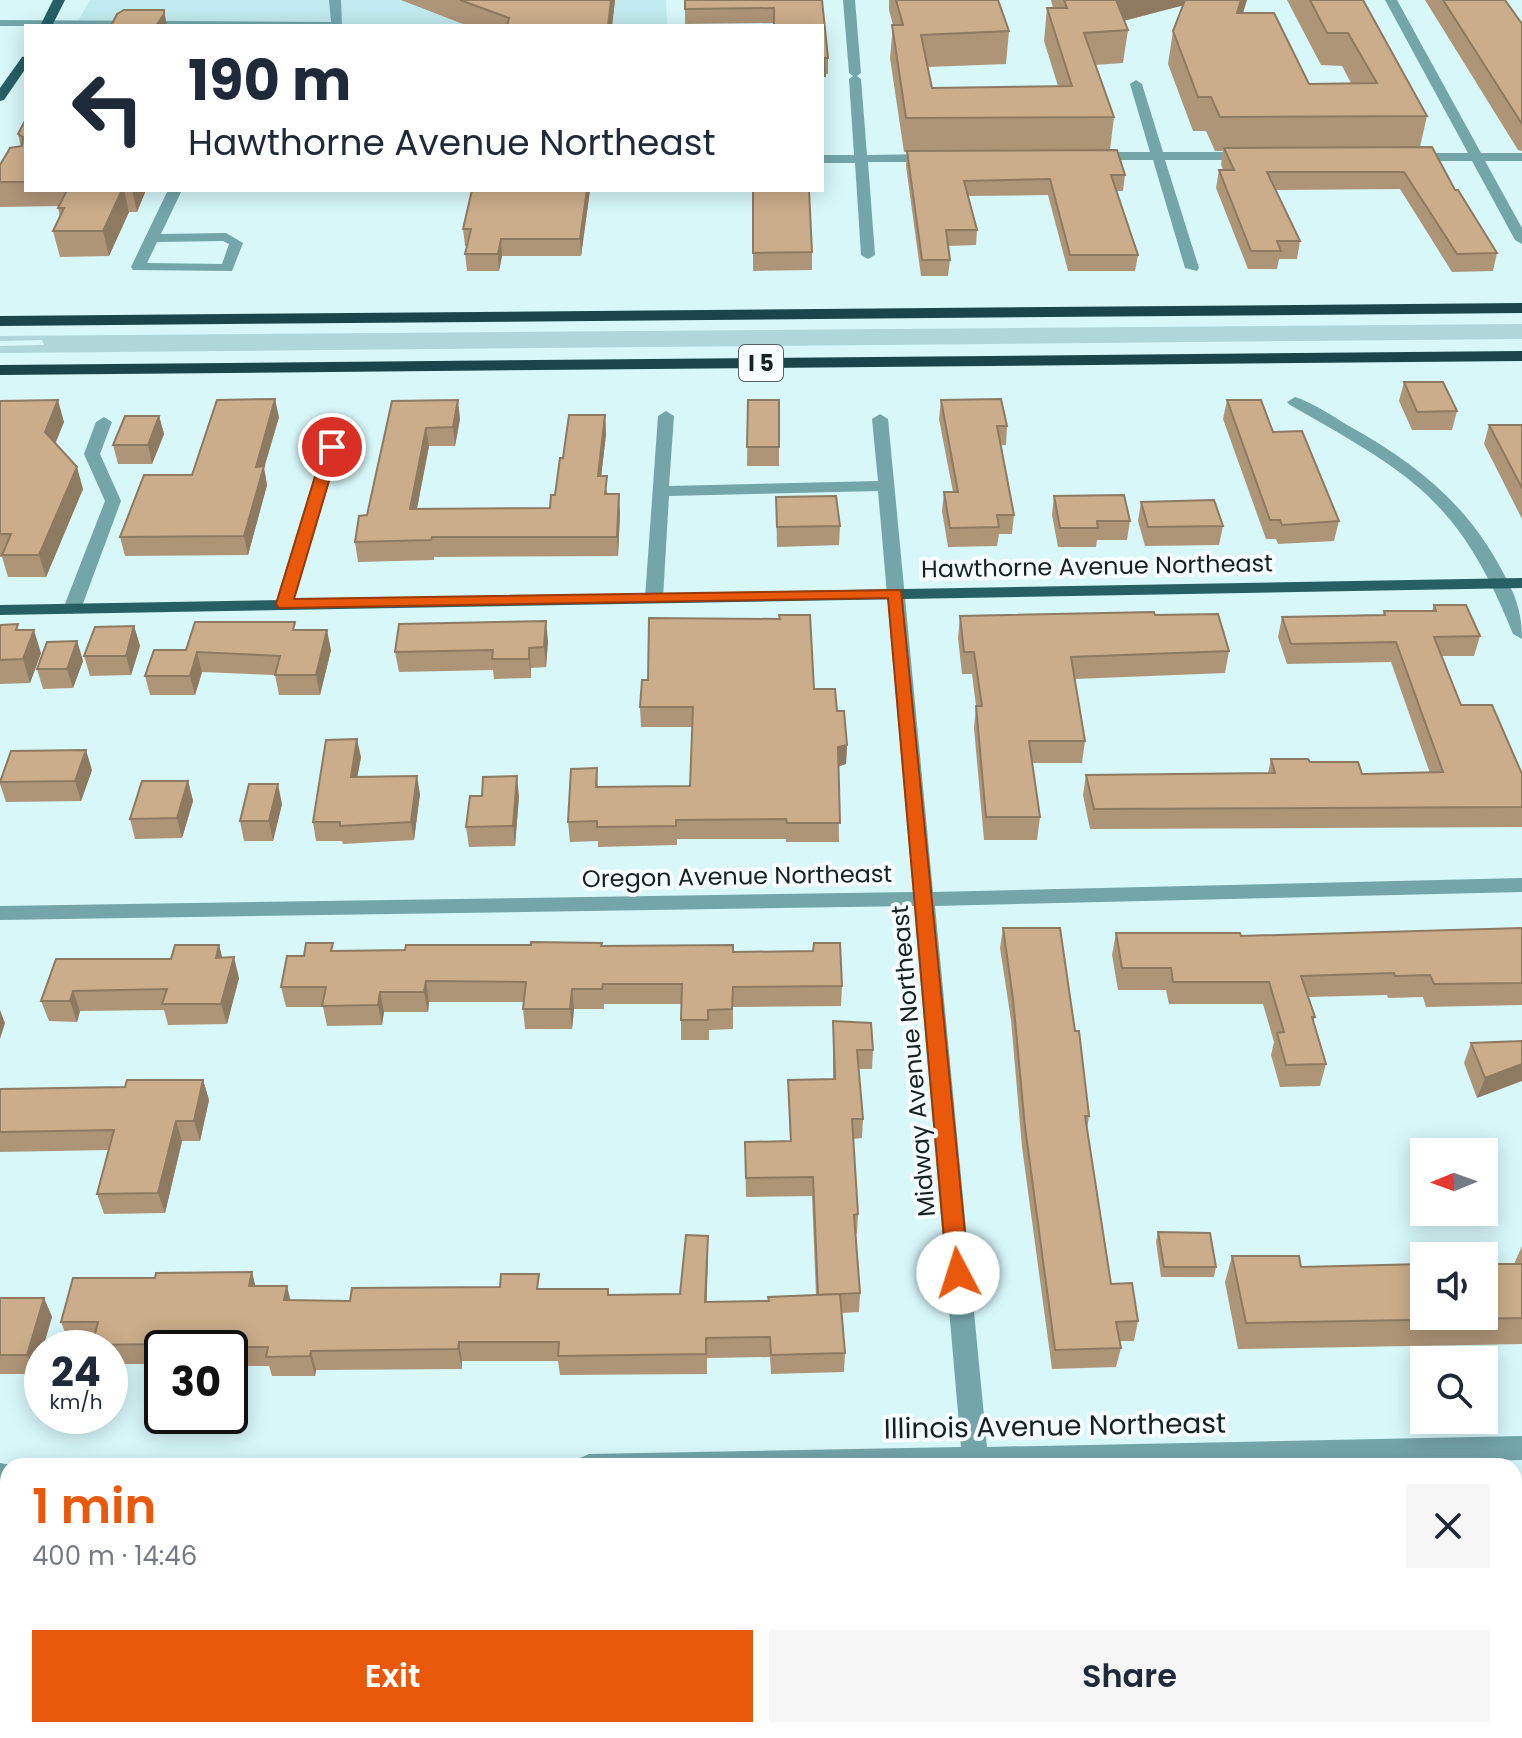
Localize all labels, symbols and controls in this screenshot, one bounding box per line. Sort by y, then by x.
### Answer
text: 190 m [188,41,351,120]
icon: left [56,56,160,160]
text: Hawthorne Avenue Northeast [188,117,716,168]
road number: I 5 [739,345,783,381]
pin [298,413,366,481]
icon: arrive [310,425,354,469]
street label: Hawthorne Avenue Northeast [921,546,1273,586]
street label: Oregon Avenue Northeast [582,857,892,895]
street label: Midway Avenue Northeast [883,904,943,1218]
north arrow [1410,1138,1498,1226]
map controls [1410,1138,1498,1434]
position arrow [916,1231,1000,1315]
button: sound [1410,1242,1498,1330]
speed limit sign: 30 [144,1330,248,1434]
text: 24 [51,1344,101,1400]
button: search [1410,1346,1498,1434]
text: km/h [49,1388,103,1416]
street label: Illinois Avenue Northeast [884,1404,1226,1448]
text: 1 min [32,1473,156,1540]
button: close [1406,1484,1490,1568]
text: 400 m · 14:46 [32,1538,197,1574]
button: Exit [32,1630,753,1722]
button: Share [769,1630,1490,1722]

